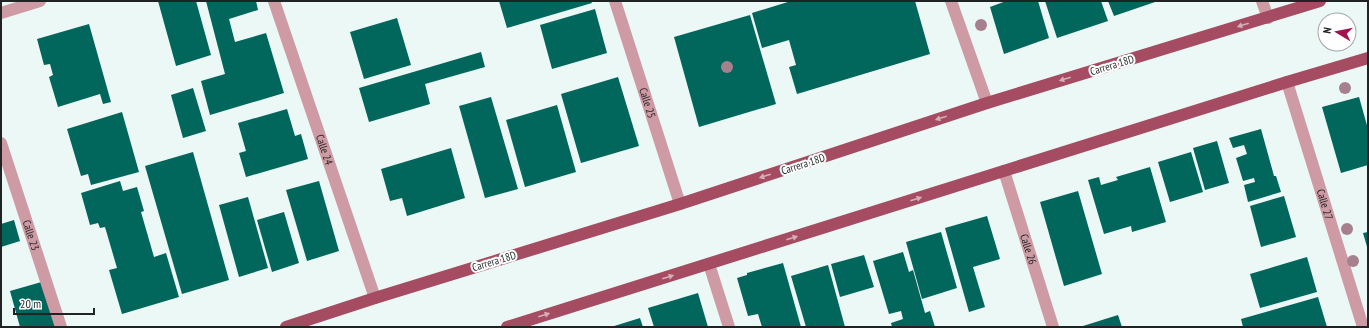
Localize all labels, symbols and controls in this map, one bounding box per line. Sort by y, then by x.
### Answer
north arrow [1317,12,1357,52]
one-way arrow [1237,22,1249,28]
text: N [1320,26,1335,34]
street label: Carrera 18D [1088,52,1136,78]
one-way arrow [1059,77,1071,83]
street label: Calle 25 [636,86,659,120]
one-way arrow [935,116,947,122]
street label: Calle 24 [313,133,336,167]
street label: Carrera 18D [779,150,827,178]
one-way arrow [758,174,770,180]
street label: Calle 27 [1314,187,1336,221]
one-way arrow [911,196,923,202]
street label: Calle 23 [20,218,43,252]
street label: Calle 26 [1017,232,1040,266]
one-way arrow [787,235,799,241]
street label: Carrera 18D [470,248,518,274]
one-way arrow [663,274,675,280]
scale bar [14,290,94,316]
text: 20 m [20,296,41,311]
one-way arrow [538,312,550,318]

